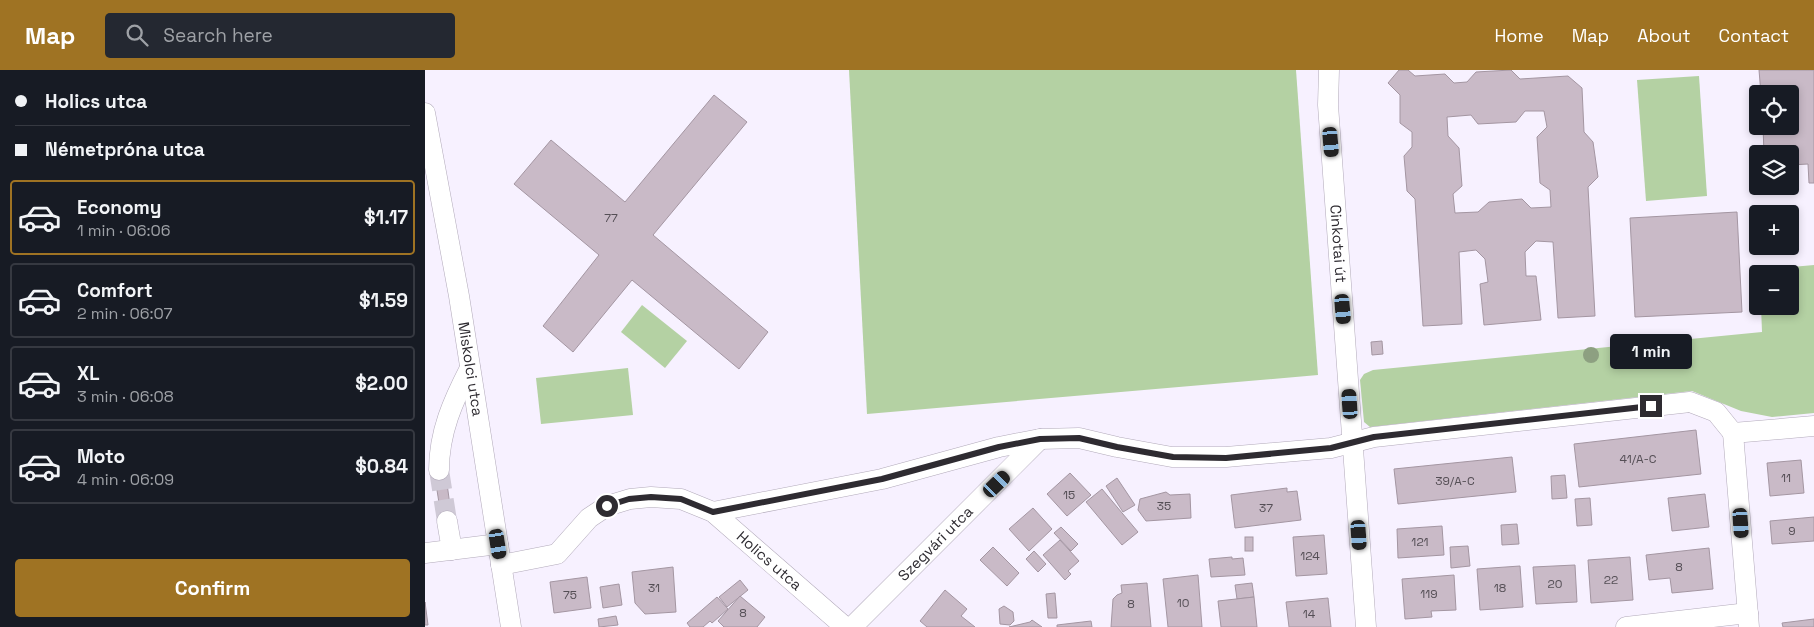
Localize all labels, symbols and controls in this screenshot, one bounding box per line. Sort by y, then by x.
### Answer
search box [105,13,455,58]
text: Map [25,20,75,51]
icon: search [123,21,151,49]
text: Search here [163,23,273,48]
text: Home [1495,24,1544,47]
text: Map [1572,24,1609,47]
text: About [1637,24,1691,47]
text: Contact [1719,24,1789,47]
map controls [1749,85,1799,315]
button: locate [1749,85,1799,135]
text: Holics utca [45,89,147,114]
car [1322,126,1339,158]
text: Németpróna utca [45,137,205,162]
button: layers [1749,145,1799,195]
icon: car [17,195,62,240]
text: Economy [77,195,161,220]
street label: Cinkotai út [1326,204,1351,283]
text: $1.17 [364,205,408,230]
button: + [1749,205,1799,255]
house number: 77 [604,210,618,226]
text: 1 min · 06:06 [77,220,171,241]
button: − [1749,265,1799,315]
icon: car [17,278,62,323]
text: Comfort [77,278,153,303]
text: $1.59 [359,288,408,313]
car [1334,293,1351,325]
text: 2 min · 06:07 [77,303,173,324]
street label: Miskolci utca [454,320,488,418]
callout: 1 min [1610,334,1692,368]
text: 1 min [1631,341,1671,362]
icon: car [17,361,62,406]
text: XL [77,361,100,386]
text: $2.00 [355,371,408,396]
text: 3 min · 06:08 [77,386,174,407]
car [1341,389,1358,419]
route end [1640,395,1662,417]
icon: car [17,444,62,489]
text: Moto [77,444,125,469]
house number: 41/A-C [1619,451,1657,467]
text: $0.84 [355,454,408,479]
car [980,468,1013,500]
text: 4 min · 06:09 [77,469,174,490]
house number: 11 [1781,470,1791,486]
house number: 39/A-C [1435,473,1475,489]
house number: 15 [1063,487,1075,503]
route start [596,495,618,517]
house number: 35 [1157,498,1171,514]
house number: 37 [1259,500,1273,516]
street label: Szegvári utca [894,501,977,585]
car [1732,508,1749,538]
car [1350,520,1367,550]
house number: 9 [1788,523,1796,539]
street label: Holics utca [733,527,806,594]
car [488,528,507,560]
house number: 121 [1411,534,1429,550]
house number: 124 [1300,548,1320,564]
button: Confirm [15,559,410,617]
house number: 8 [1675,559,1683,575]
house number: 22 [1604,572,1618,588]
house number: 20 [1548,576,1562,592]
house number: 31 [648,580,660,596]
house number: 18 [1494,580,1506,596]
house number: 119 [1420,586,1438,602]
house number: 75 [563,587,577,603]
house number: 10 [1177,595,1189,611]
house number: 8 [1127,596,1135,612]
house number: 8 [739,605,747,621]
house number: 14 [1303,606,1316,622]

